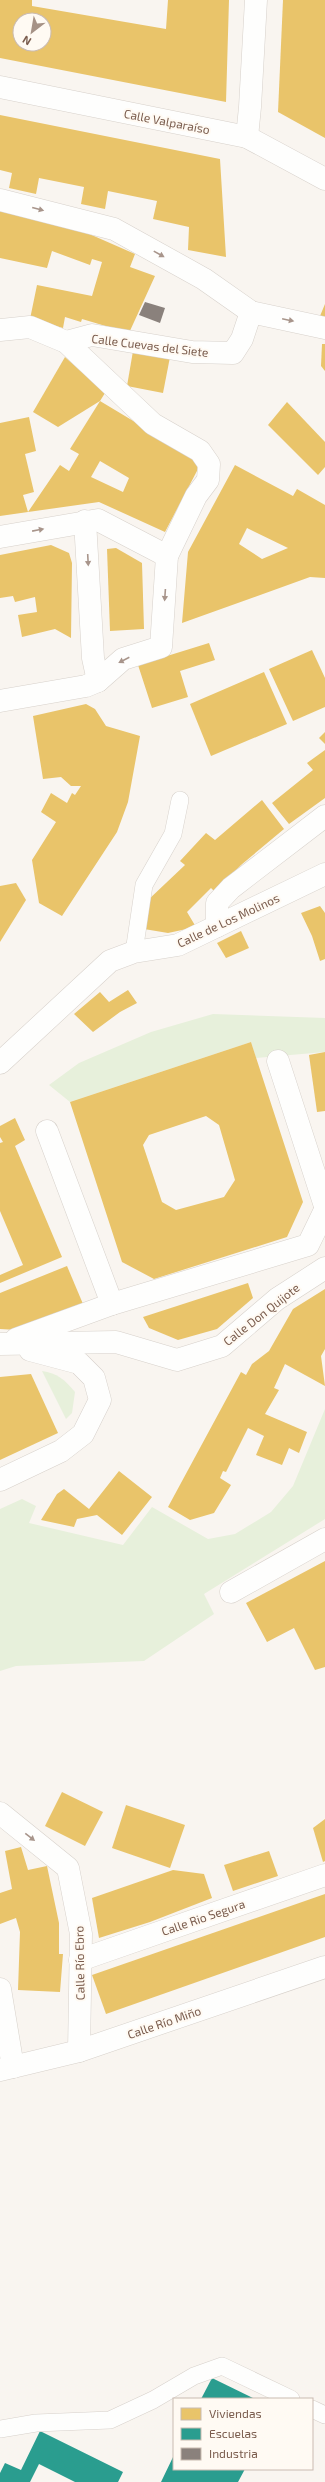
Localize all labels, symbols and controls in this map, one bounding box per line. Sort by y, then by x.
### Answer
north arrow [12,12,52,52]
text: N [20,33,33,49]
street label: Calle Valparaíso [123,106,211,136]
one-way arrow [32,206,44,212]
one-way arrow [153,251,165,257]
one-way arrow [282,317,294,323]
street label: Calle Cuevas del Siete [91,331,209,359]
one-way arrow [32,527,44,533]
one-way arrow [84,554,91,566]
one-way arrow [161,589,168,601]
one-way arrow [118,656,130,663]
street label: Calle de Los Molinos [175,890,281,950]
street label: Calle Don Quijote [220,1280,302,1349]
one-way arrow [25,1833,36,1842]
street label: Calle Rio Segura [159,1896,247,1938]
street label: Calle Río Ebro [71,1925,87,2000]
street label: Calle Río Miño [125,2003,203,2041]
legend [173,2398,313,2470]
text: Viviendas [209,2406,262,2420]
text: Escuelas [209,2426,257,2440]
text: Industria [209,2446,258,2460]

